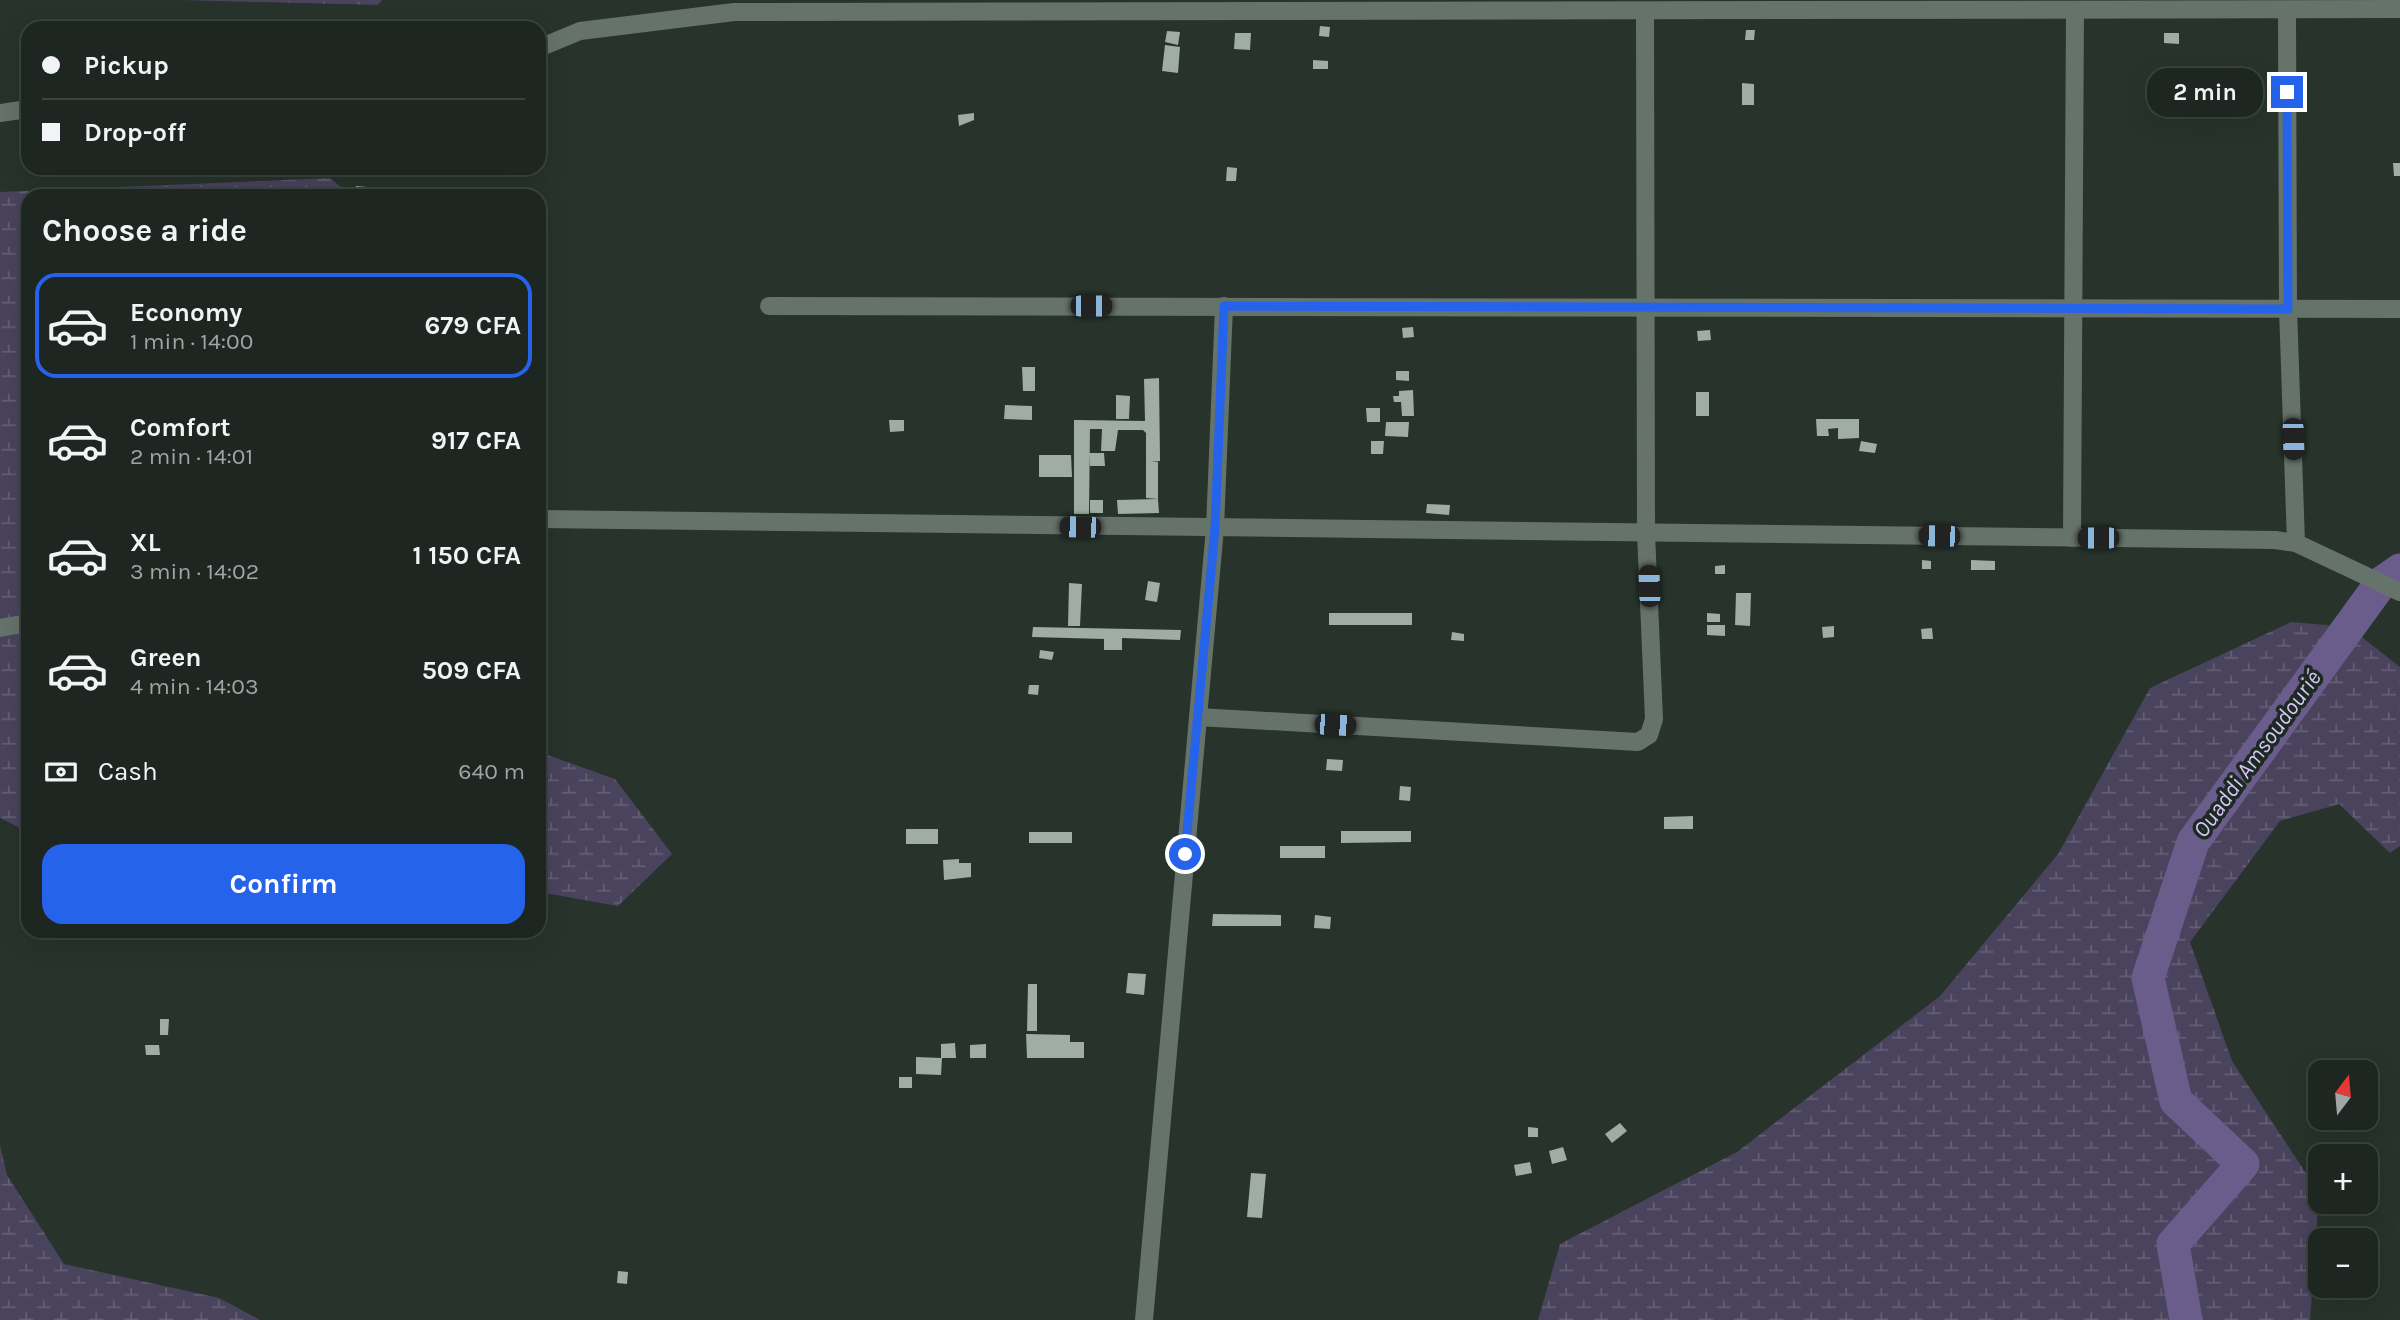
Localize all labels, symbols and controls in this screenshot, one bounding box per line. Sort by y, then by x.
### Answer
text: Pickup [84,50,169,81]
callout: 2 min [2147,68,2262,116]
route end [2271,76,2303,108]
text: 2 min [2173,79,2237,106]
text: Drop-off [84,117,186,148]
text: Choose a ride [42,212,247,249]
icon: car [46,294,109,357]
car [1071,296,1113,317]
text: Economy [130,297,242,328]
text: 679 CFA [425,310,521,341]
text: 1 min · 14:00 [130,328,253,355]
icon: car [46,409,109,472]
text: Comfort [130,412,231,443]
car [2282,418,2305,460]
text: 917 CFA [431,425,521,456]
text: 2 min · 14:01 [130,443,253,470]
car [1059,516,1102,538]
icon: car [46,524,109,587]
car [1918,525,1961,547]
text: XL [130,527,161,558]
car [2078,528,2120,549]
text: 1 150 CFA [412,540,521,571]
text: 3 min · 14:02 [130,558,259,585]
car [1638,565,1661,607]
icon: car [46,639,109,702]
text: Green [130,642,202,673]
text: 509 CFA [422,655,521,686]
water label: Ouaddi Amsoudourié [2187,665,2327,843]
text: 4 min · 14:03 [130,673,259,700]
car [1314,713,1357,737]
icon: cash [42,753,80,791]
text: Cash [98,756,158,787]
text: 640 m [458,758,525,785]
route start [1169,838,1201,870]
button: Confirm [42,844,525,924]
north arrow [2308,1060,2378,1130]
map controls [2308,1060,2378,1298]
button: + [2308,1144,2378,1214]
button: − [2308,1228,2378,1298]

